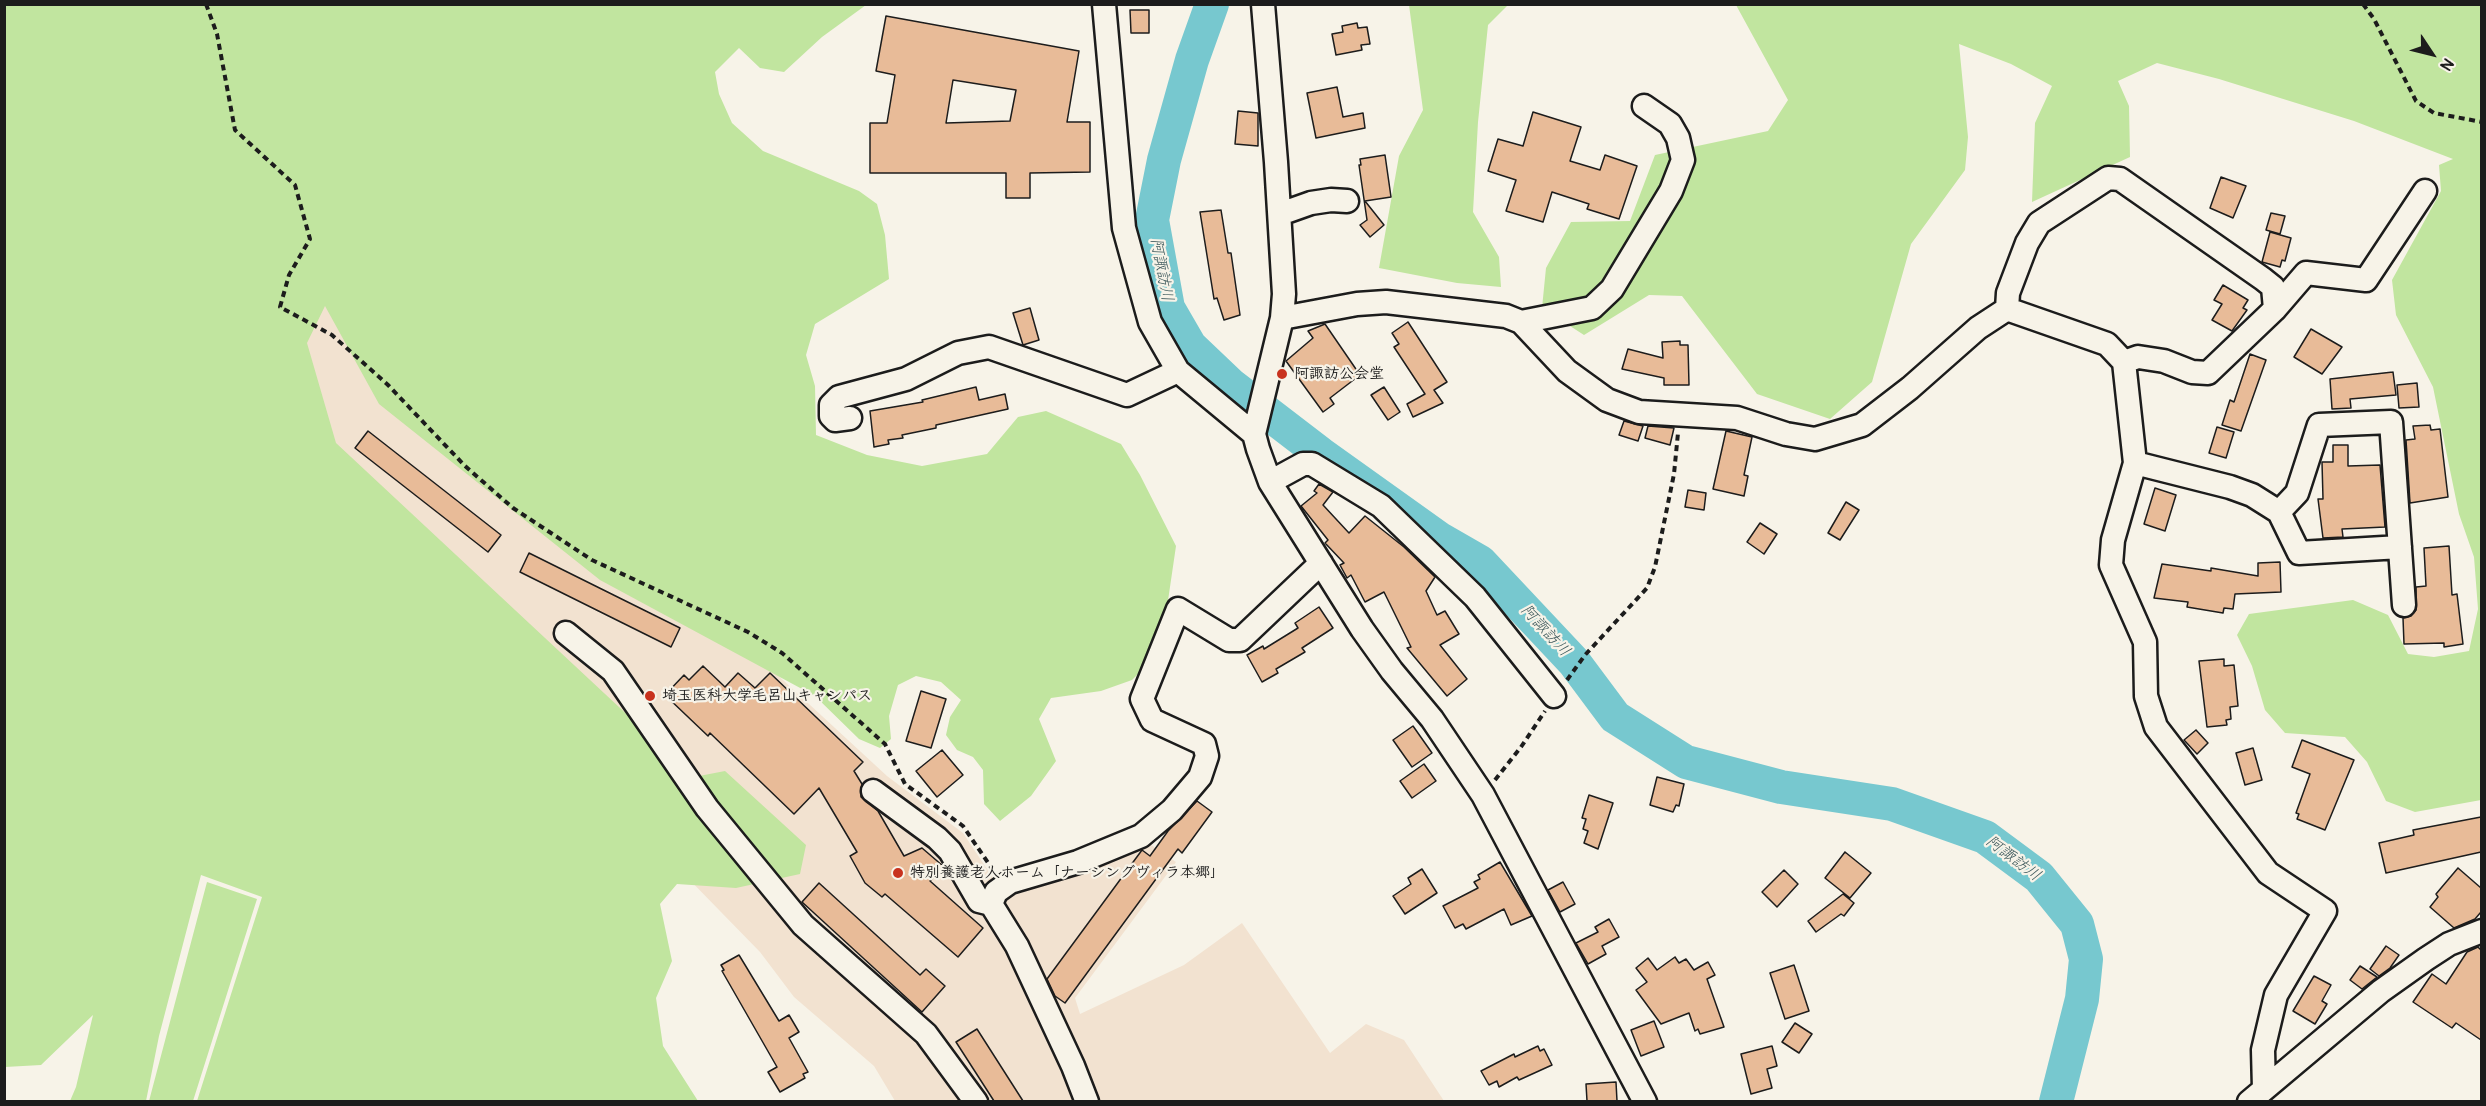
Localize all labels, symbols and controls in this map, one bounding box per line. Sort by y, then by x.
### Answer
north arrow [2402,24,2462,84]
text: N [2435,54,2458,74]
water label: 阿諏訪川 [1145,237,1177,303]
place label: 阿諏訪公会堂 [1294,365,1384,383]
marker: 阿諏訪公会堂 [1275,367,1289,381]
water label: 阿諏訪川 [1516,601,1574,661]
place label: 埼玉医科大学毛呂山キャンパス [662,687,872,705]
marker: 埼玉医科大学毛呂山キャンパス [643,689,657,703]
water label: 阿諏訪川 [1982,832,2044,886]
place label: 特別養護老人ホーム「ナーシングヴィラ本郷」 [910,864,1225,882]
marker: 特別養護老人ホーム「ナーシングヴィラ本郷」 [891,866,905,880]

